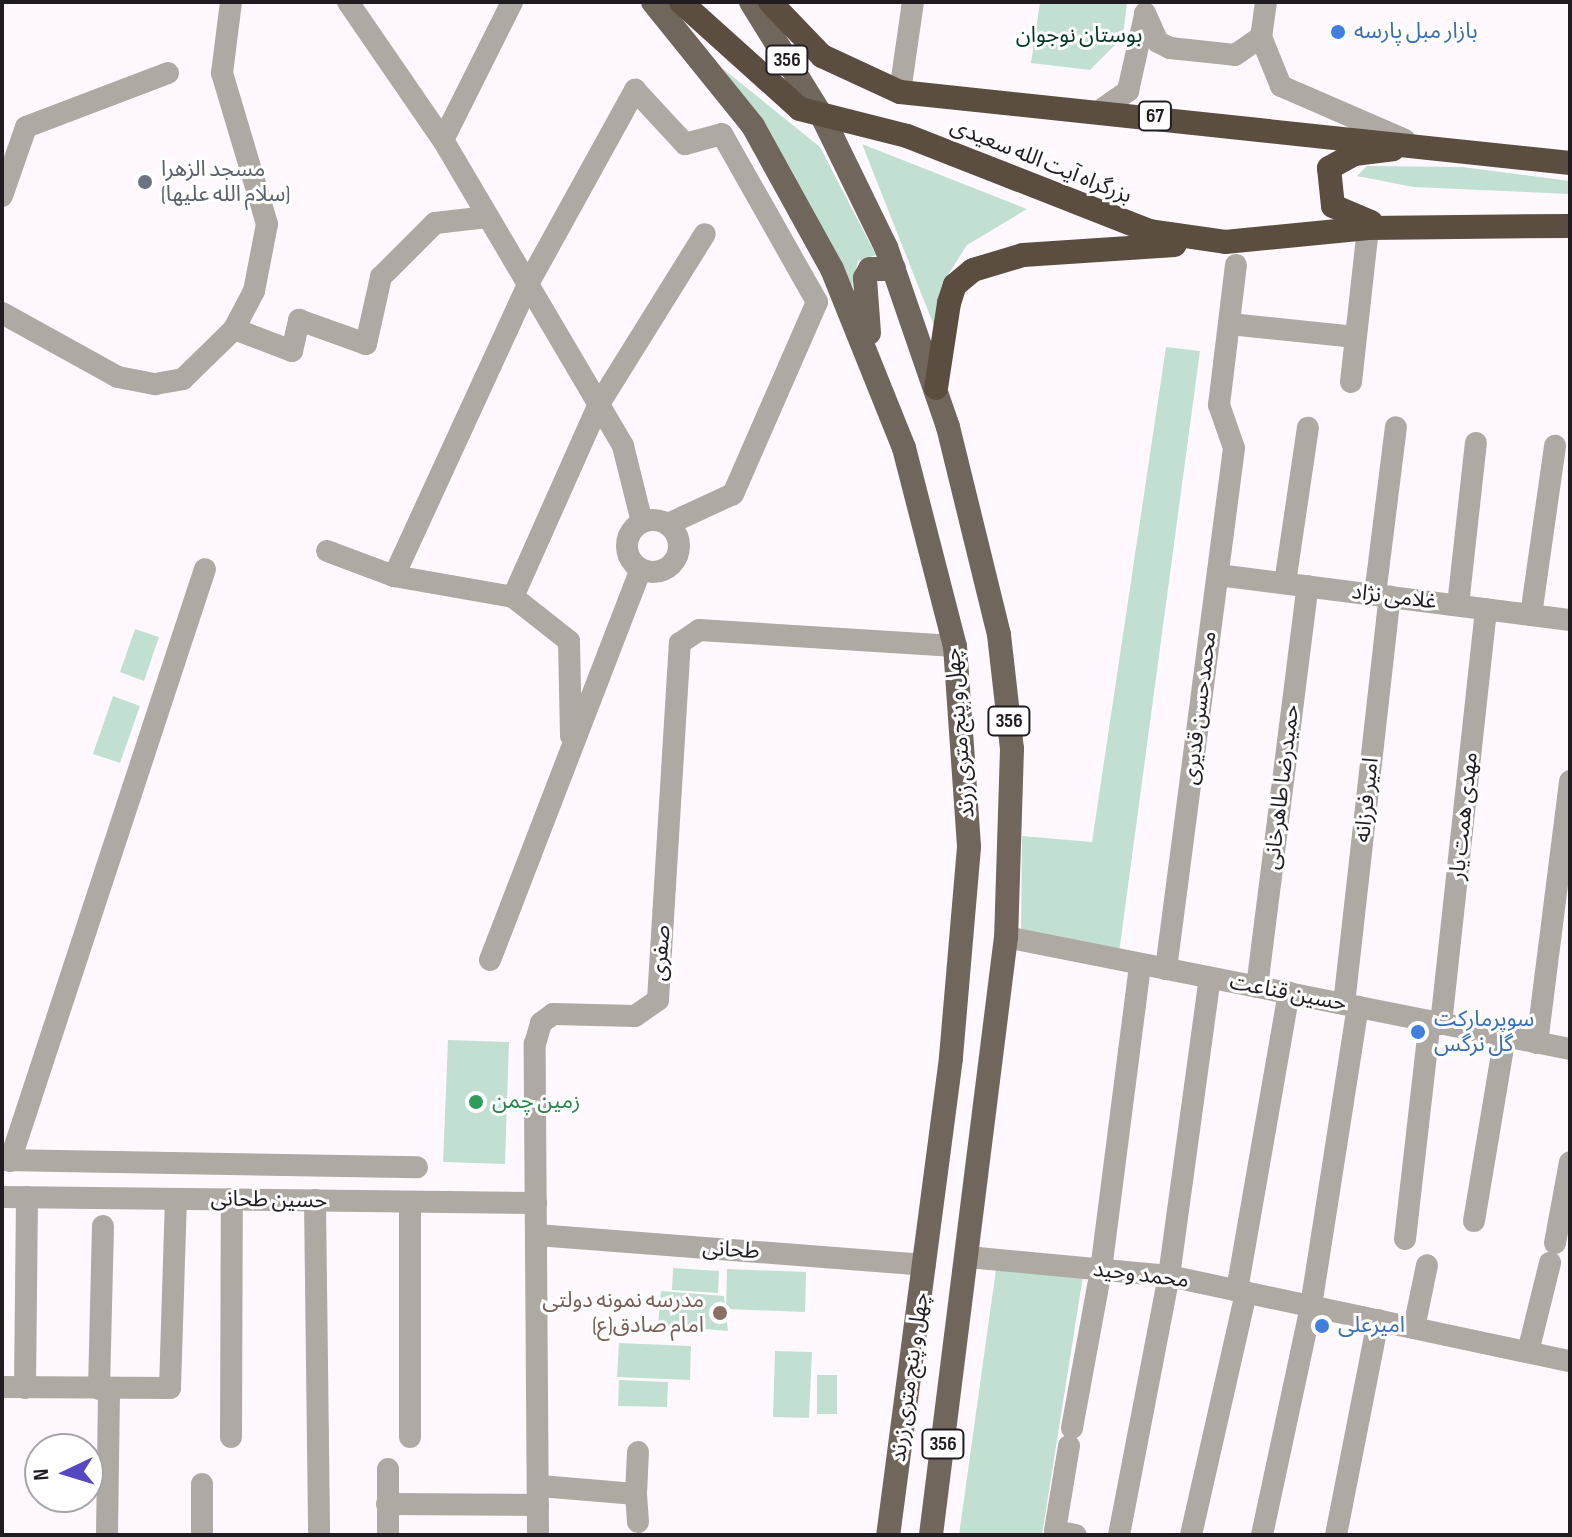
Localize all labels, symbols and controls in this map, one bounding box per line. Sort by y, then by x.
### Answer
place label: بازار مبل پارسه [1354,19,1478,45]
park label: بوستان نوجوان [1016,23,1142,49]
marker: بازار مبل پارسه [1329,23,1347,41]
road number: 356 [765,44,809,76]
road number: 67 [1137,100,1173,132]
street label: بزرگراه آیت الله سعیدی [947,113,1135,209]
place label: مسجد الزهرا (سلام الله علیها) [161,156,290,208]
marker: مسجد الزهرا (سلام الله علیها) [136,173,154,191]
street label: غلامی نژاد [1350,579,1438,615]
street label: محمدحسن قدیری [1177,630,1223,786]
street label: چهل و پنج متری زرند [939,647,981,819]
street label: حمیدرضا طاهرخانی [1259,703,1305,871]
road number: 356 [987,705,1031,737]
street label: مهدی همت یار [1444,751,1484,881]
street label: امیر فرزانه [1349,756,1385,844]
street label: صفری [646,924,676,982]
street label: حسین قناعت [1227,969,1349,1017]
place label: سوپرمارکت گل نرگس [1434,1006,1534,1058]
marker: سوپرمارکت گل نرگس [1409,1023,1427,1041]
place label: زمین چمن [492,1089,580,1115]
marker: زمین چمن [467,1093,485,1111]
street label: حسین طحانی [210,1186,328,1214]
street label: طحانی [701,1235,761,1265]
street label: محمد وحید [1092,1256,1190,1294]
place label: مدرسه نمونه دولتی امام صادق(ع) [542,1287,704,1338]
street label: چهل و پنج متری زرند [885,1291,935,1463]
marker: مدرسه نمونه دولتی امام صادق(ع) [711,1304,729,1322]
place label: امیرعلی [1338,1313,1405,1339]
marker: امیرعلی [1313,1317,1331,1335]
road number: 356 [921,1428,965,1460]
north arrow [24,1433,104,1513]
text: N [28,1468,55,1481]

